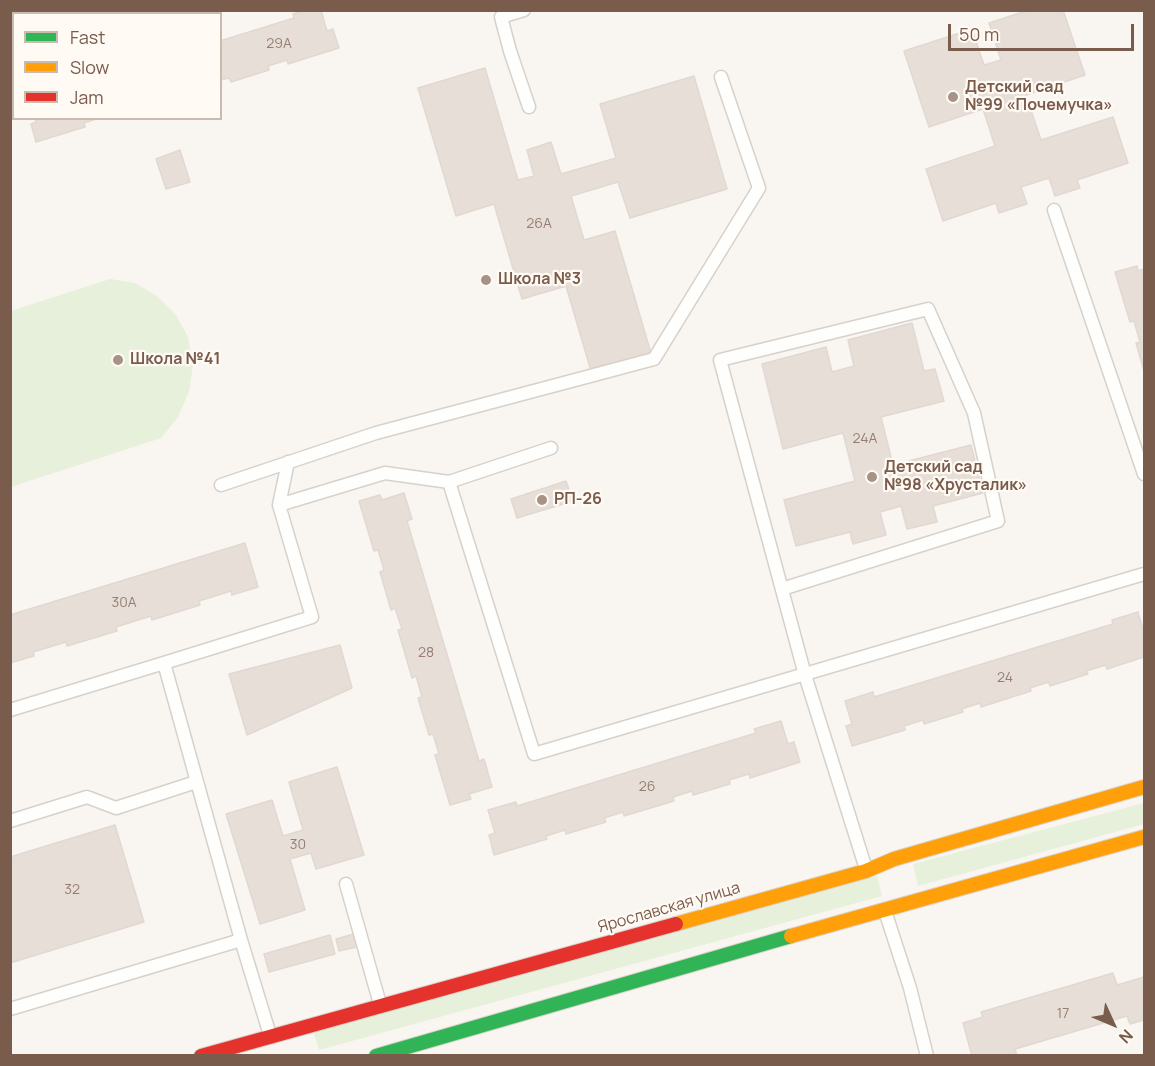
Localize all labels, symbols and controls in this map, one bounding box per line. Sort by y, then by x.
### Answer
legend [12,12,222,120]
scale bar [951,12,1137,50]
text: 50 m [959,22,999,46]
text: Fast [70,25,105,49]
house number: 29А [266,36,292,52]
text: Slow [70,55,109,79]
place label: Детский сад №99 «Почемучка» [965,78,1113,116]
text: Jam [70,85,104,109]
marker: Детский сад №99 «Почемучка» [946,90,960,104]
house number: 26А [526,216,552,232]
place label: Школа №3 [498,270,581,290]
marker: Школа №3 [479,273,493,287]
place label: Школа №41 [130,350,220,370]
marker: Школа №41 [111,353,125,367]
house number: 24А [853,431,877,447]
place label: Детский сад №98 «Хрусталик» [884,458,1027,496]
marker: Детский сад №98 «Хрусталик» [865,470,879,484]
place label: РП-26 [554,490,602,510]
marker: РП-26 [535,493,549,507]
house number: 30А [111,595,137,611]
house number: 28 [418,645,434,661]
house number: 24 [997,670,1013,686]
house number: 26 [639,779,655,795]
house number: 30 [290,837,306,853]
street label: Ярославская улица [596,878,742,938]
house number: 32 [64,882,80,898]
north arrow [1083,994,1143,1054]
house number: 17 [1057,1006,1069,1022]
text: N [1114,1025,1138,1048]

